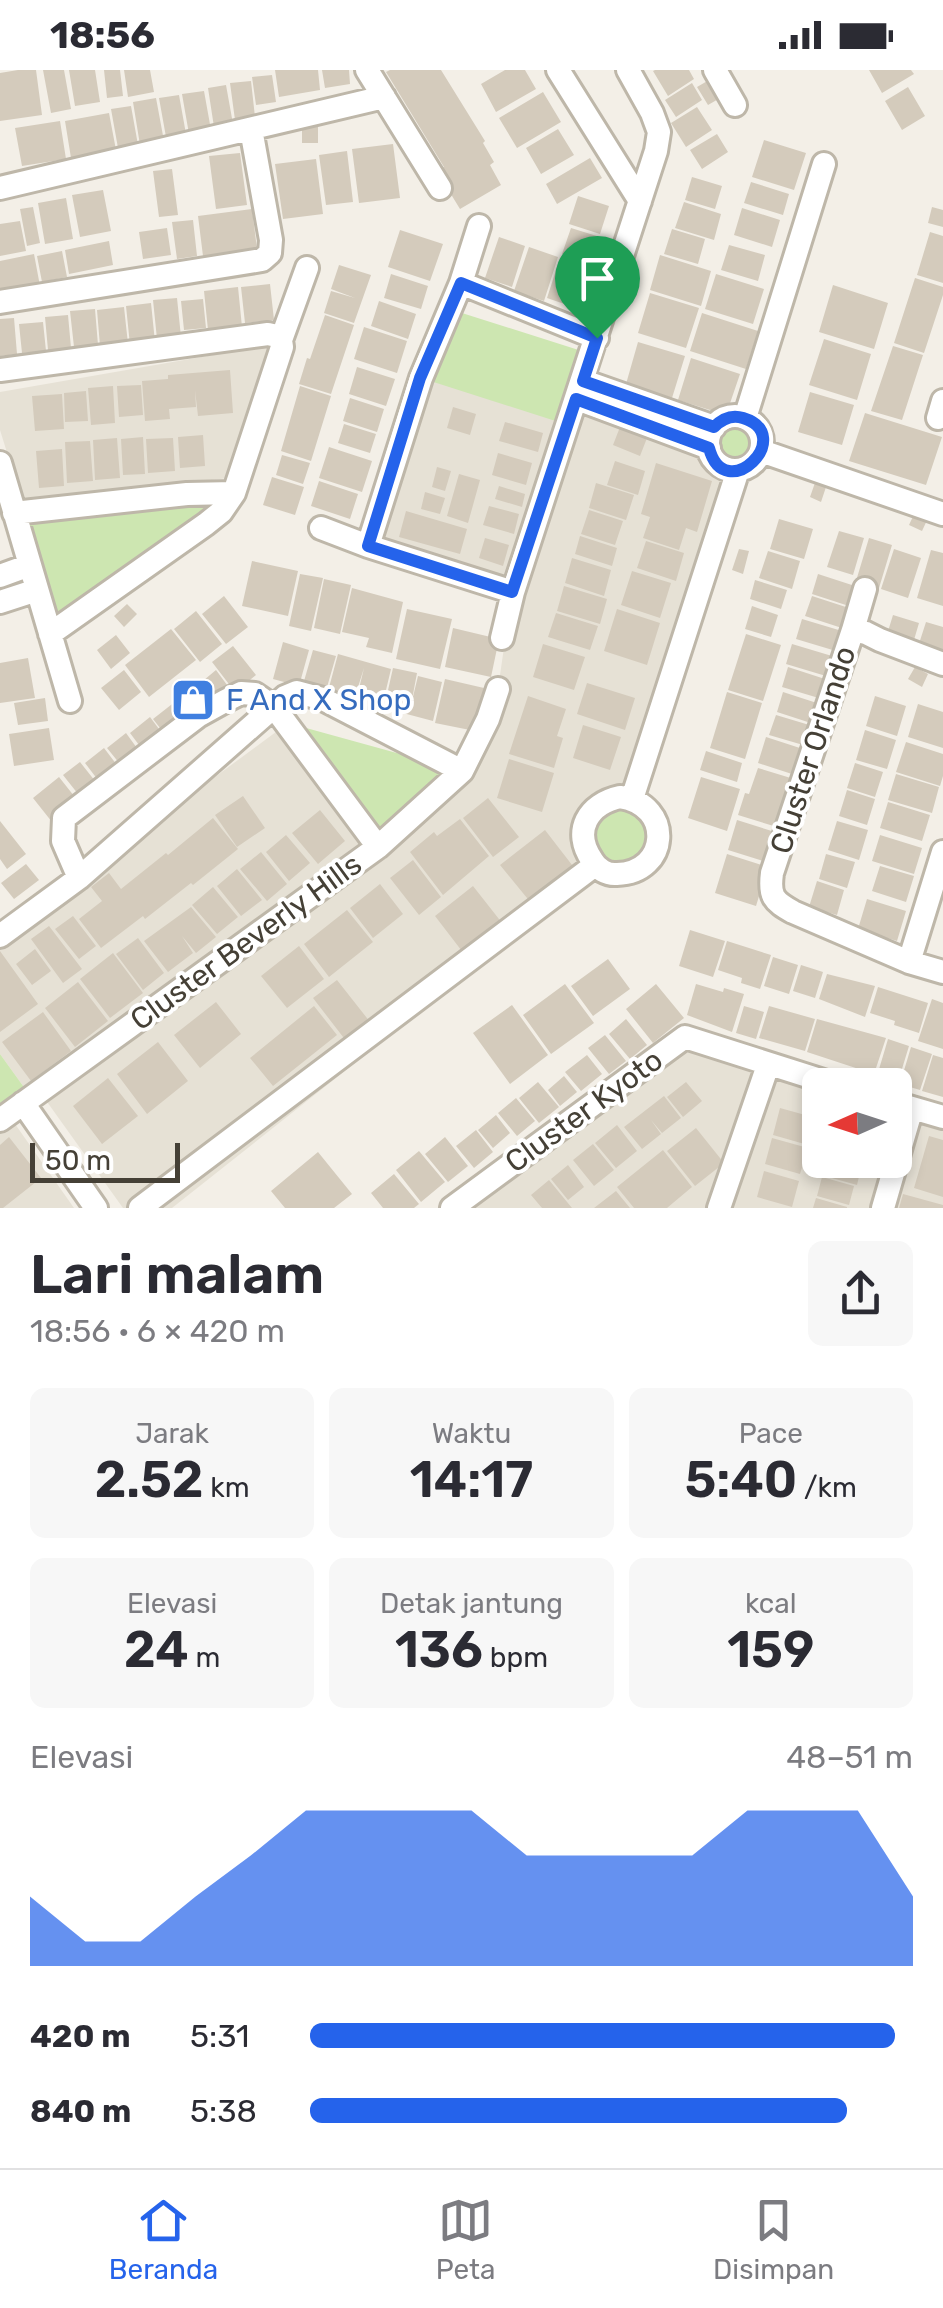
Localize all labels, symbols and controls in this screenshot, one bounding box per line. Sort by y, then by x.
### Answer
text: 18:56 [50,12,155,58]
pin [555,236,640,339]
icon: arrive [570,251,625,306]
street label: Cluster Orlando [763,642,863,858]
shop icon: F And X Shop [170,677,216,723]
place label: F And X Shop [226,682,411,718]
street label: Cluster Beverly Hills [123,846,369,1038]
street label: Cluster Kyoto [498,1042,670,1180]
north arrow [802,1068,912,1178]
map controls [802,1068,912,1178]
scale bar [30,1138,180,1182]
text: 50 m [45,1144,111,1177]
button: share [808,1241,913,1346]
text: Lari malam [30,1242,324,1307]
text: 18:56 · 6 × 420 m [30,1312,285,1350]
text: Jarak [135,1417,209,1450]
text: Waktu [432,1417,511,1450]
text: Pace [739,1417,803,1450]
text: 2.52 [95,1450,203,1510]
text: 14:17 [410,1450,533,1510]
text: 5:40 [685,1450,797,1510]
text: km [203,1471,250,1504]
text: /km [797,1471,857,1504]
text: Elevasi [127,1587,217,1620]
text: Detak jantung [380,1587,563,1620]
text: kcal [745,1587,797,1620]
text: 24 [124,1620,189,1680]
text: 136 [395,1620,483,1680]
text: 159 [727,1620,814,1680]
text: m [189,1641,220,1674]
text: bpm [483,1641,548,1674]
text: Elevasi [30,1738,133,1776]
text: 48–51 m [786,1738,913,1776]
text: 420 m [30,2017,131,2055]
text: 5:31 [190,2017,250,2055]
text: 840 m [30,2092,131,2130]
text: 5:38 [190,2092,257,2130]
tab: Beranda [109,2193,218,2286]
tab: Peta [436,2193,495,2286]
tab: Disimpan [713,2193,834,2286]

